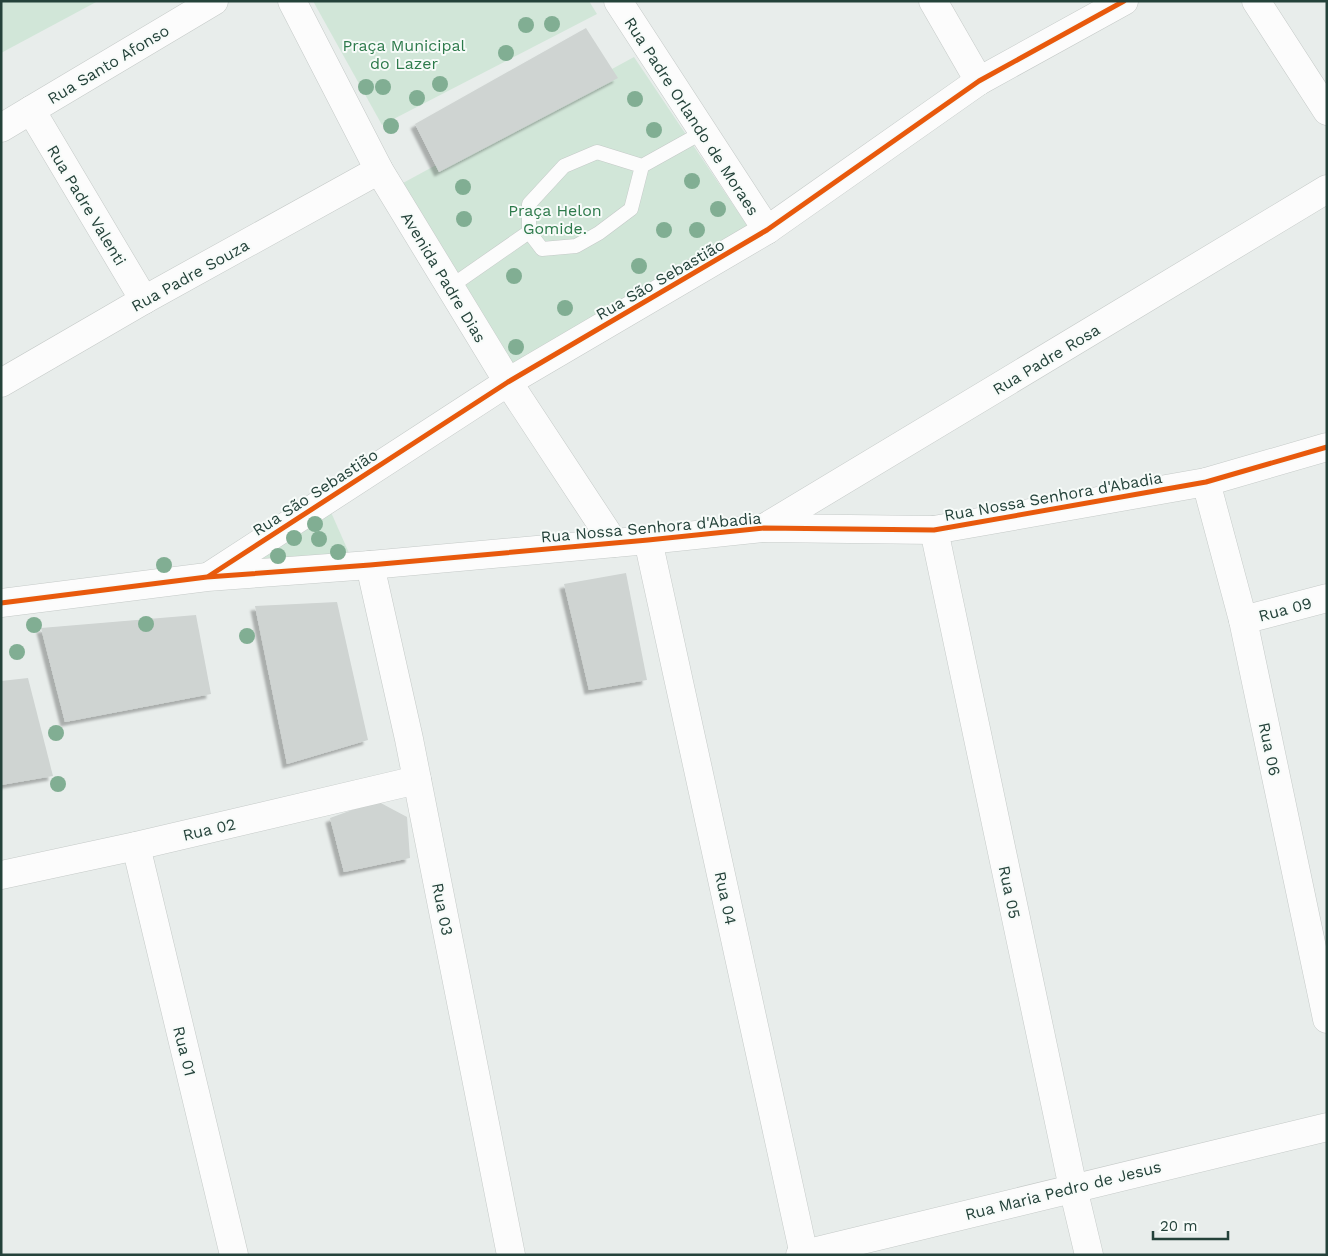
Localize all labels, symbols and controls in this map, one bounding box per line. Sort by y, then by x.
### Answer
street label: Rua Padre Orlando de Moraes [620,14,763,219]
street label: Rua Santo Afonso [44,21,172,108]
park label: Praça Municipal do Lazer [343,36,466,73]
street label: Rua Padre Valenti [43,142,130,269]
park label: Praça Helon Gomide. [508,201,602,238]
street label: Avenida Padre Dias [397,209,490,346]
street label: Rua Padre Souza [128,235,252,316]
street label: Rua São Sebastião [593,235,728,324]
street label: Rua Padre Rosa [989,320,1103,399]
street label: Rua São Sebastião [249,445,381,540]
street label: Rua Nossa Senhora d'Abadia [943,468,1164,525]
street label: Rua Nossa Senhora d'Abadia [540,508,762,547]
street label: Rua 09 [1256,593,1314,626]
street label: Rua 06 [1255,721,1284,778]
street label: Rua 02 [181,814,237,845]
street label: Rua 05 [995,864,1024,920]
street label: Rua 04 [711,870,740,927]
street label: Rua 03 [428,881,457,937]
street label: Rua 01 [169,1024,200,1078]
street label: Rua Maria Pedro de Jesus [963,1157,1163,1224]
scale bar [1153,1208,1228,1240]
text: 20 m [1160,1217,1198,1235]

